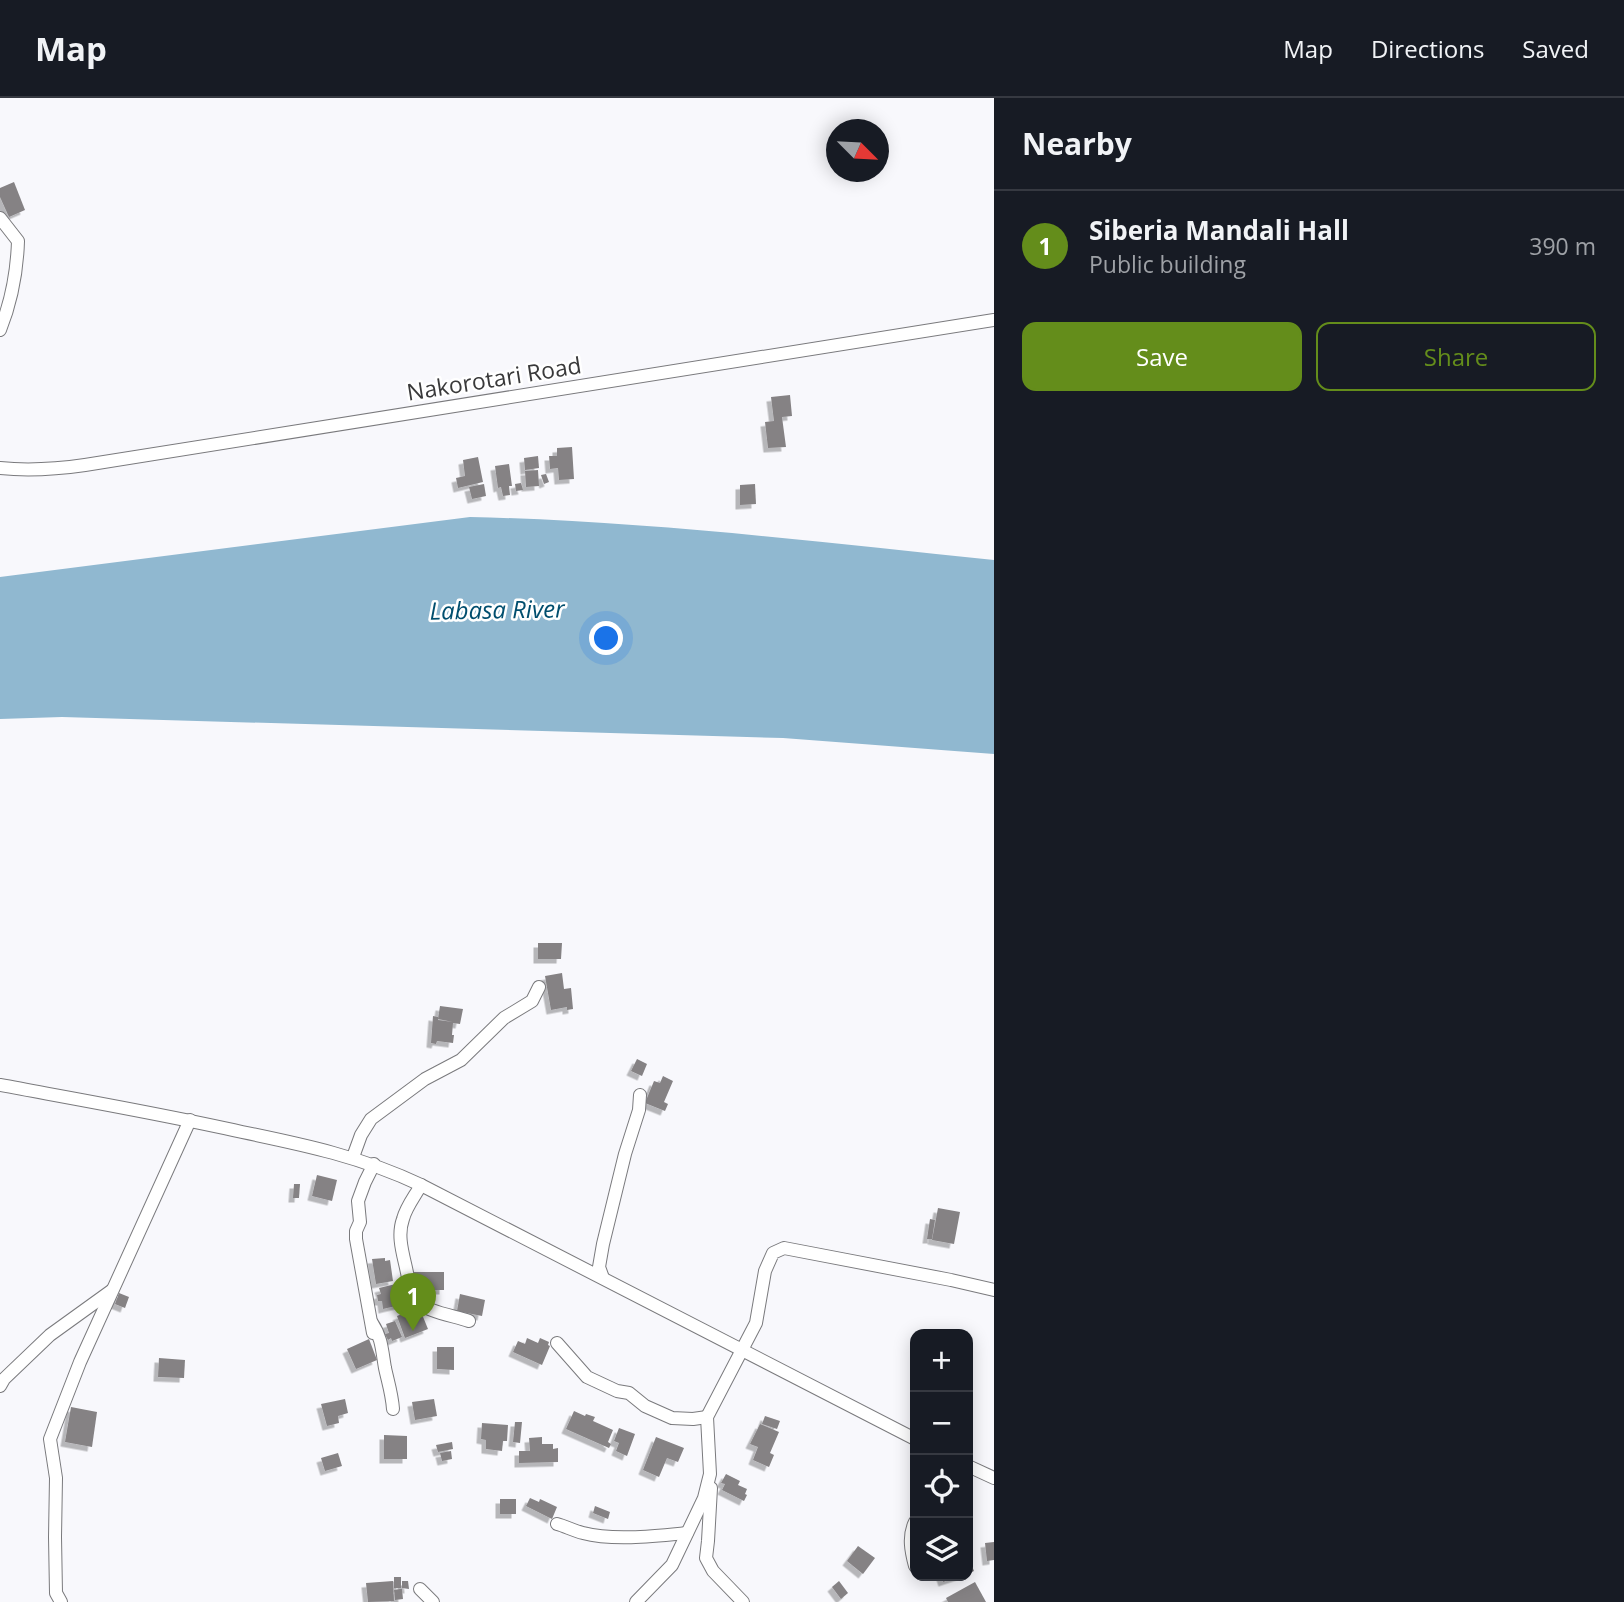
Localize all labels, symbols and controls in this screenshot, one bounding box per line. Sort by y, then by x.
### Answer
text: Map [35,26,107,71]
text: Map [1283,32,1333,65]
text: Directions [1371,32,1484,65]
text: Saved [1522,32,1589,65]
north arrow [826,119,889,182]
text: Nearby [1022,123,1132,164]
text: Siberia Mandali Hall [1089,212,1349,248]
text: 1 [1038,230,1052,262]
text: 390 m [1529,230,1596,262]
text: Public building [1089,248,1246,280]
button: Save [1022,322,1302,391]
button: Share [1316,322,1596,391]
street label: Nakorotari Road [404,348,584,408]
water label: Labasa River [429,591,566,627]
your location [589,621,623,655]
pin: 1 [390,1273,436,1331]
map controls [910,1329,973,1581]
button: + [910,1329,973,1392]
button: − [910,1392,973,1455]
button: locate [910,1455,973,1518]
button: layers [910,1518,973,1581]

